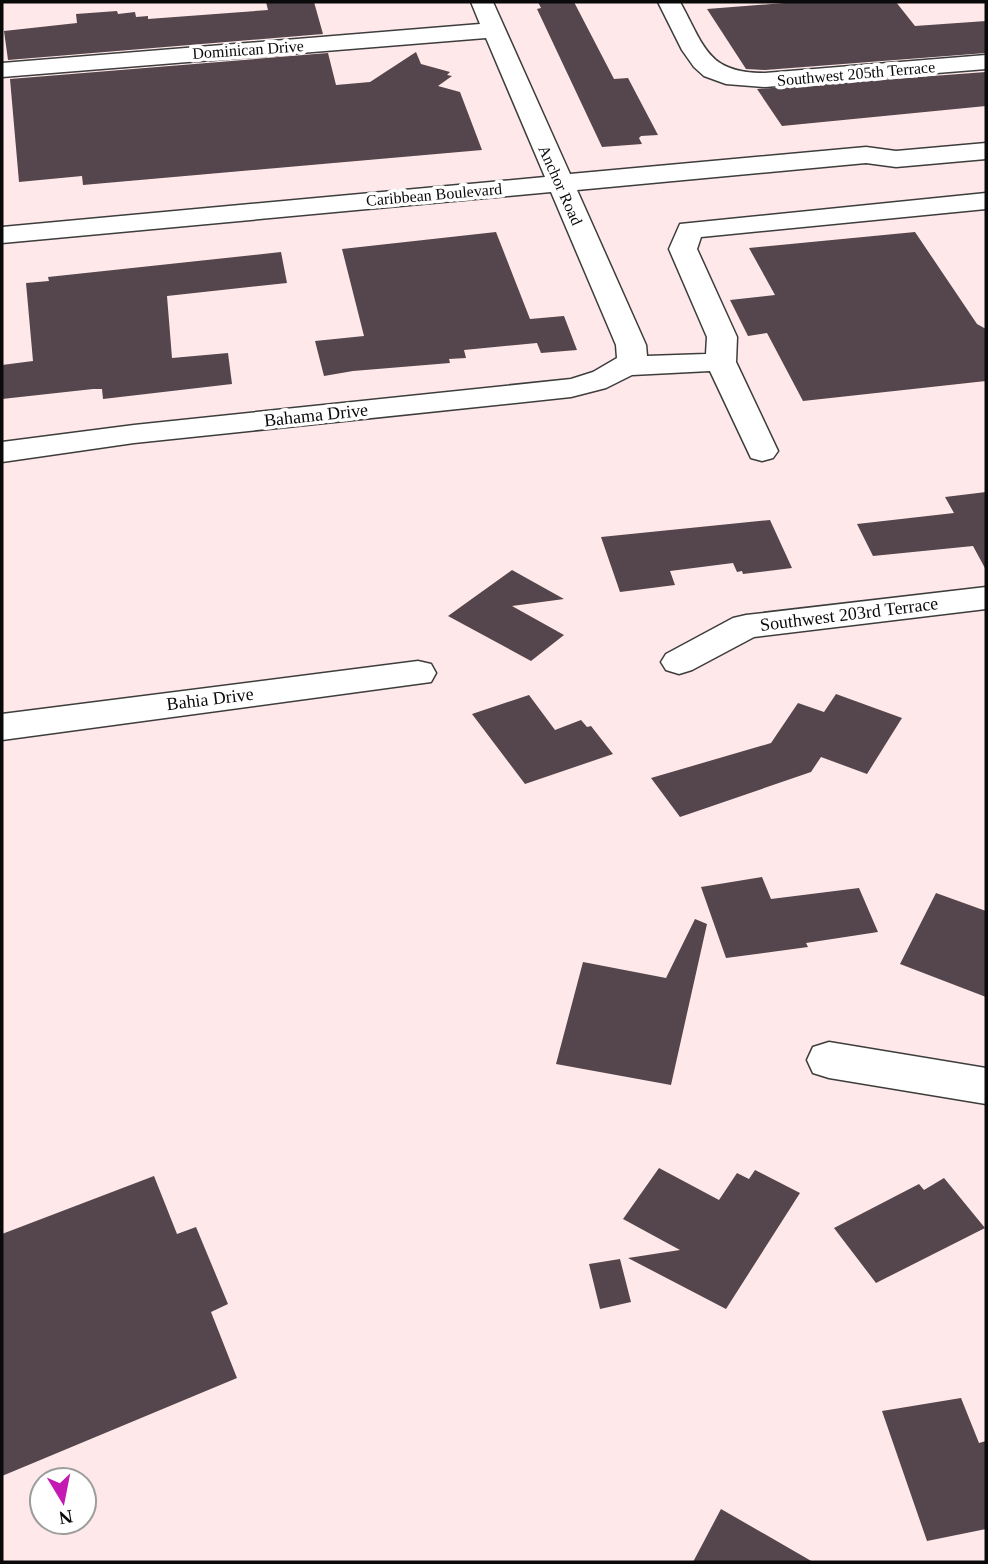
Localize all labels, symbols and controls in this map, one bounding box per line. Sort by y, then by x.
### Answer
street label: Dominican Drive [192,37,304,62]
street label: Southwest 205th Terrace [776,58,936,89]
street label: Anchor Road [535,143,586,228]
street label: Caribbean Boulevard [365,180,503,209]
street label: Bahama Drive [263,400,369,430]
street label: Southwest 203rd Terrace [759,593,939,635]
street label: Bahia Drive [165,684,255,714]
north arrow [28,1466,98,1536]
text: N [57,1506,74,1529]

